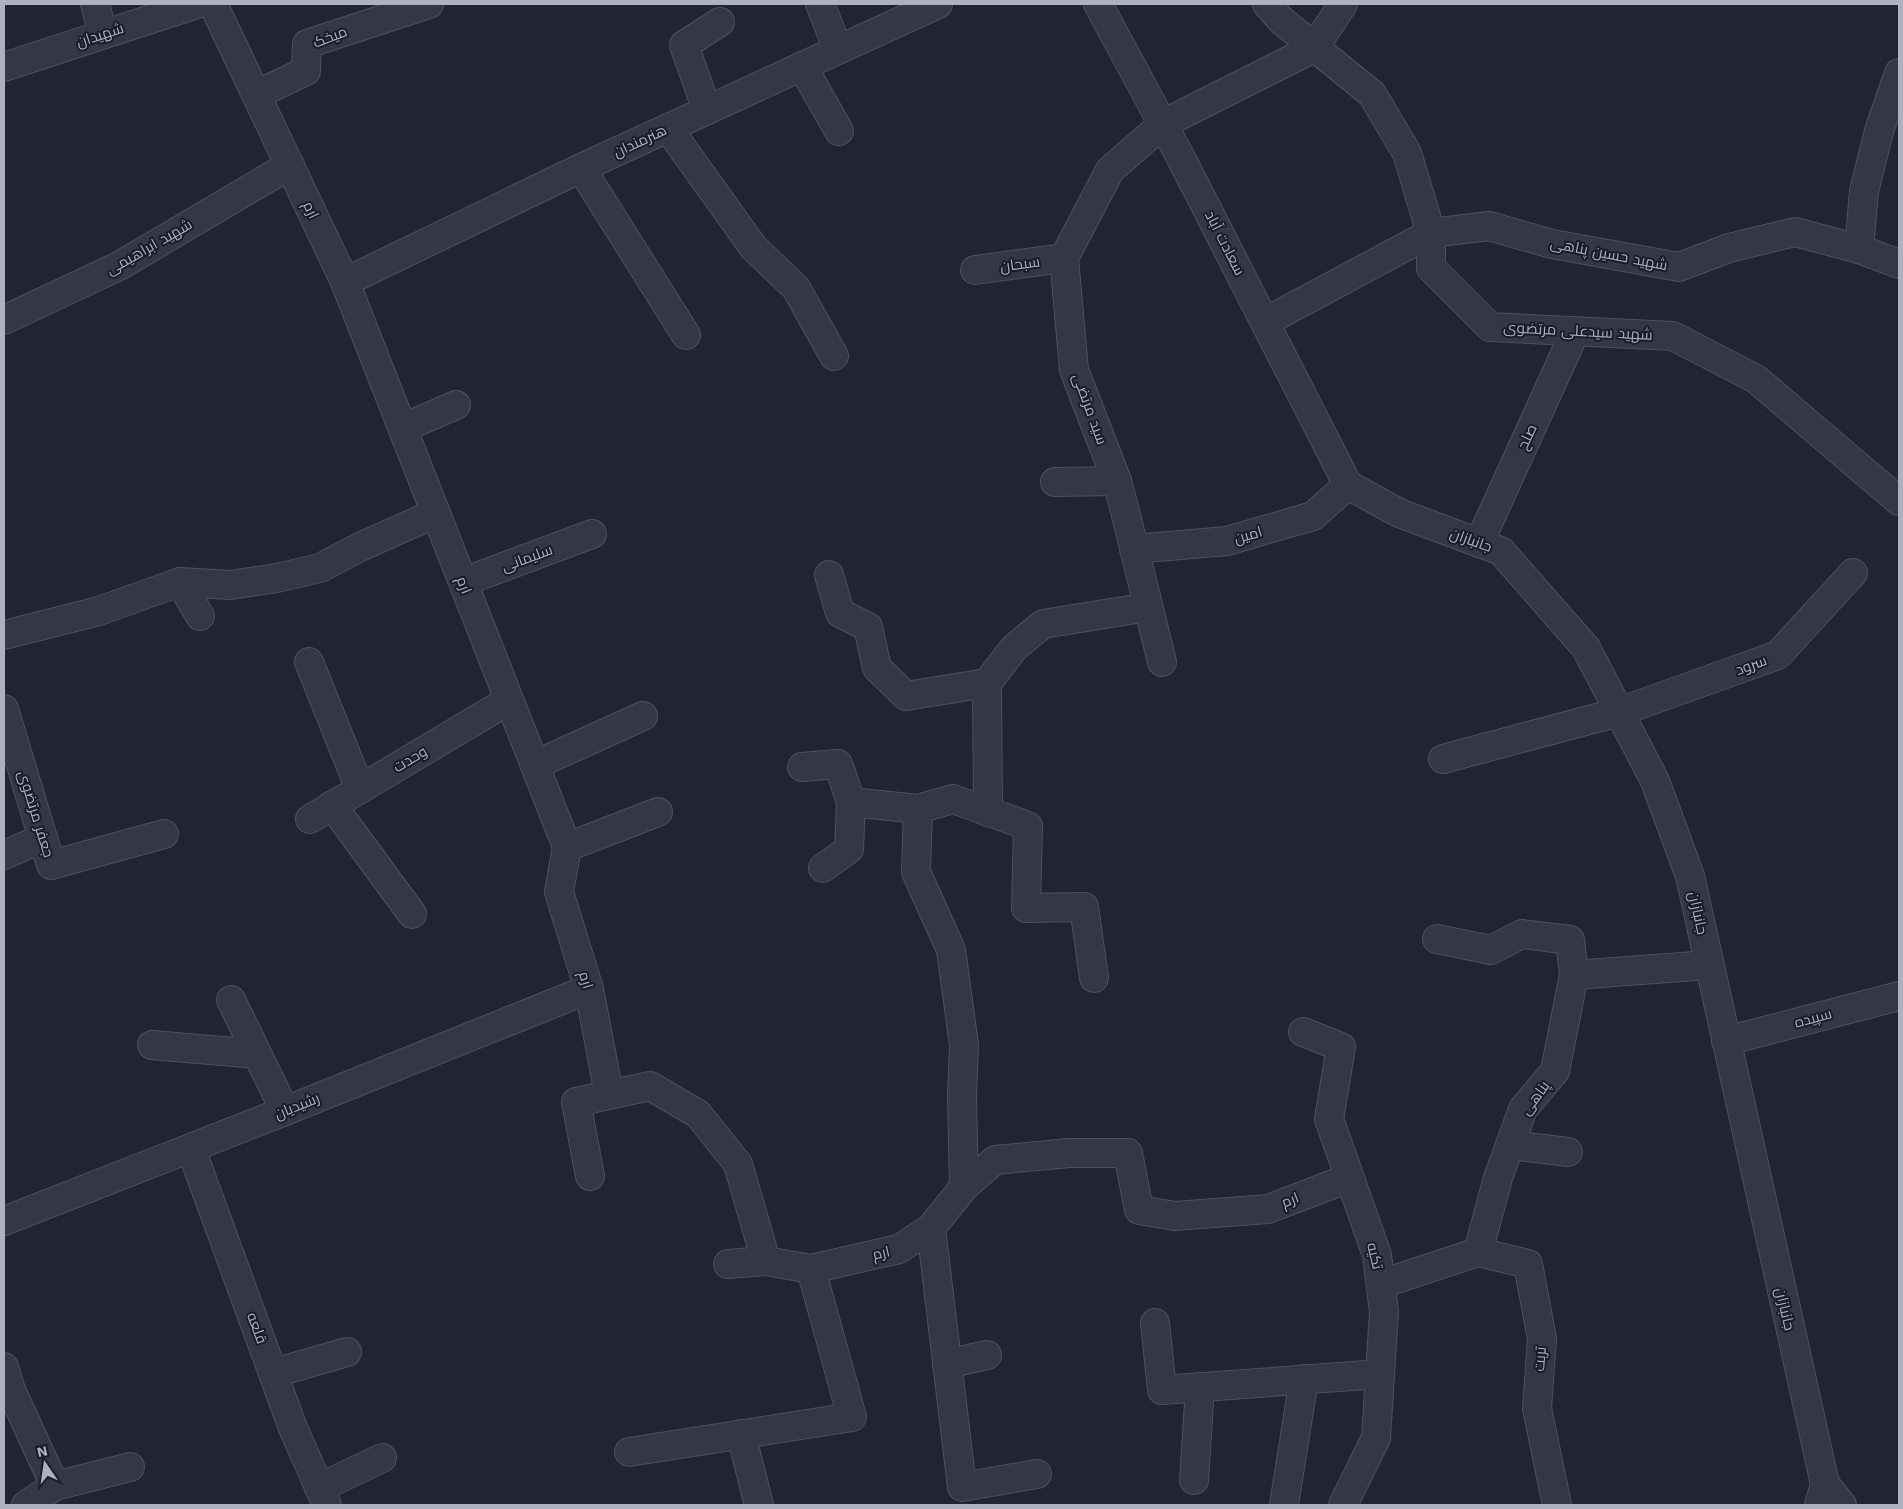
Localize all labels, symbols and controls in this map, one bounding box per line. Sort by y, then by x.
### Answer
street label: شهیدان [74,19,126,52]
street label: میخک [310,22,350,52]
street label: هنرمندان [610,121,670,162]
street label: ارم [298,198,323,222]
street label: سعادت آباد [1201,208,1249,278]
street label: شهید ابراهیمی [103,215,196,280]
street label: شهید حسین پناهی [1549,234,1669,275]
street label: سبحان [999,252,1041,277]
street label: شهید سیدعلی مرتضوی [1503,318,1653,345]
street label: سید مرتضی [1068,371,1111,447]
street label: صلح [1513,421,1543,454]
street label: امین [1232,522,1264,549]
street label: جانبازان [1447,524,1495,557]
street label: سلیمانی [499,540,555,577]
street label: ارم [452,574,476,597]
street label: سرود [1733,651,1769,679]
street label: وحدت [390,742,430,776]
street label: جعفر مرتضوی [13,768,58,860]
street label: جانبازان [1684,890,1711,936]
street label: ارم [574,969,597,991]
street label: سپیده [1792,1004,1834,1033]
street label: پناهی [1517,1077,1554,1119]
street label: رشیدیان [272,1089,323,1124]
street label: ارم [1279,1188,1302,1212]
street label: تکیه [1363,1241,1387,1271]
street label: ارم [871,1242,892,1265]
street label: جانبازان [1770,1286,1799,1332]
street label: قلعه [243,1310,271,1346]
street label: تربت [1530,1346,1550,1372]
north arrow [20,1439,70,1489]
text: N [35,1442,49,1460]

